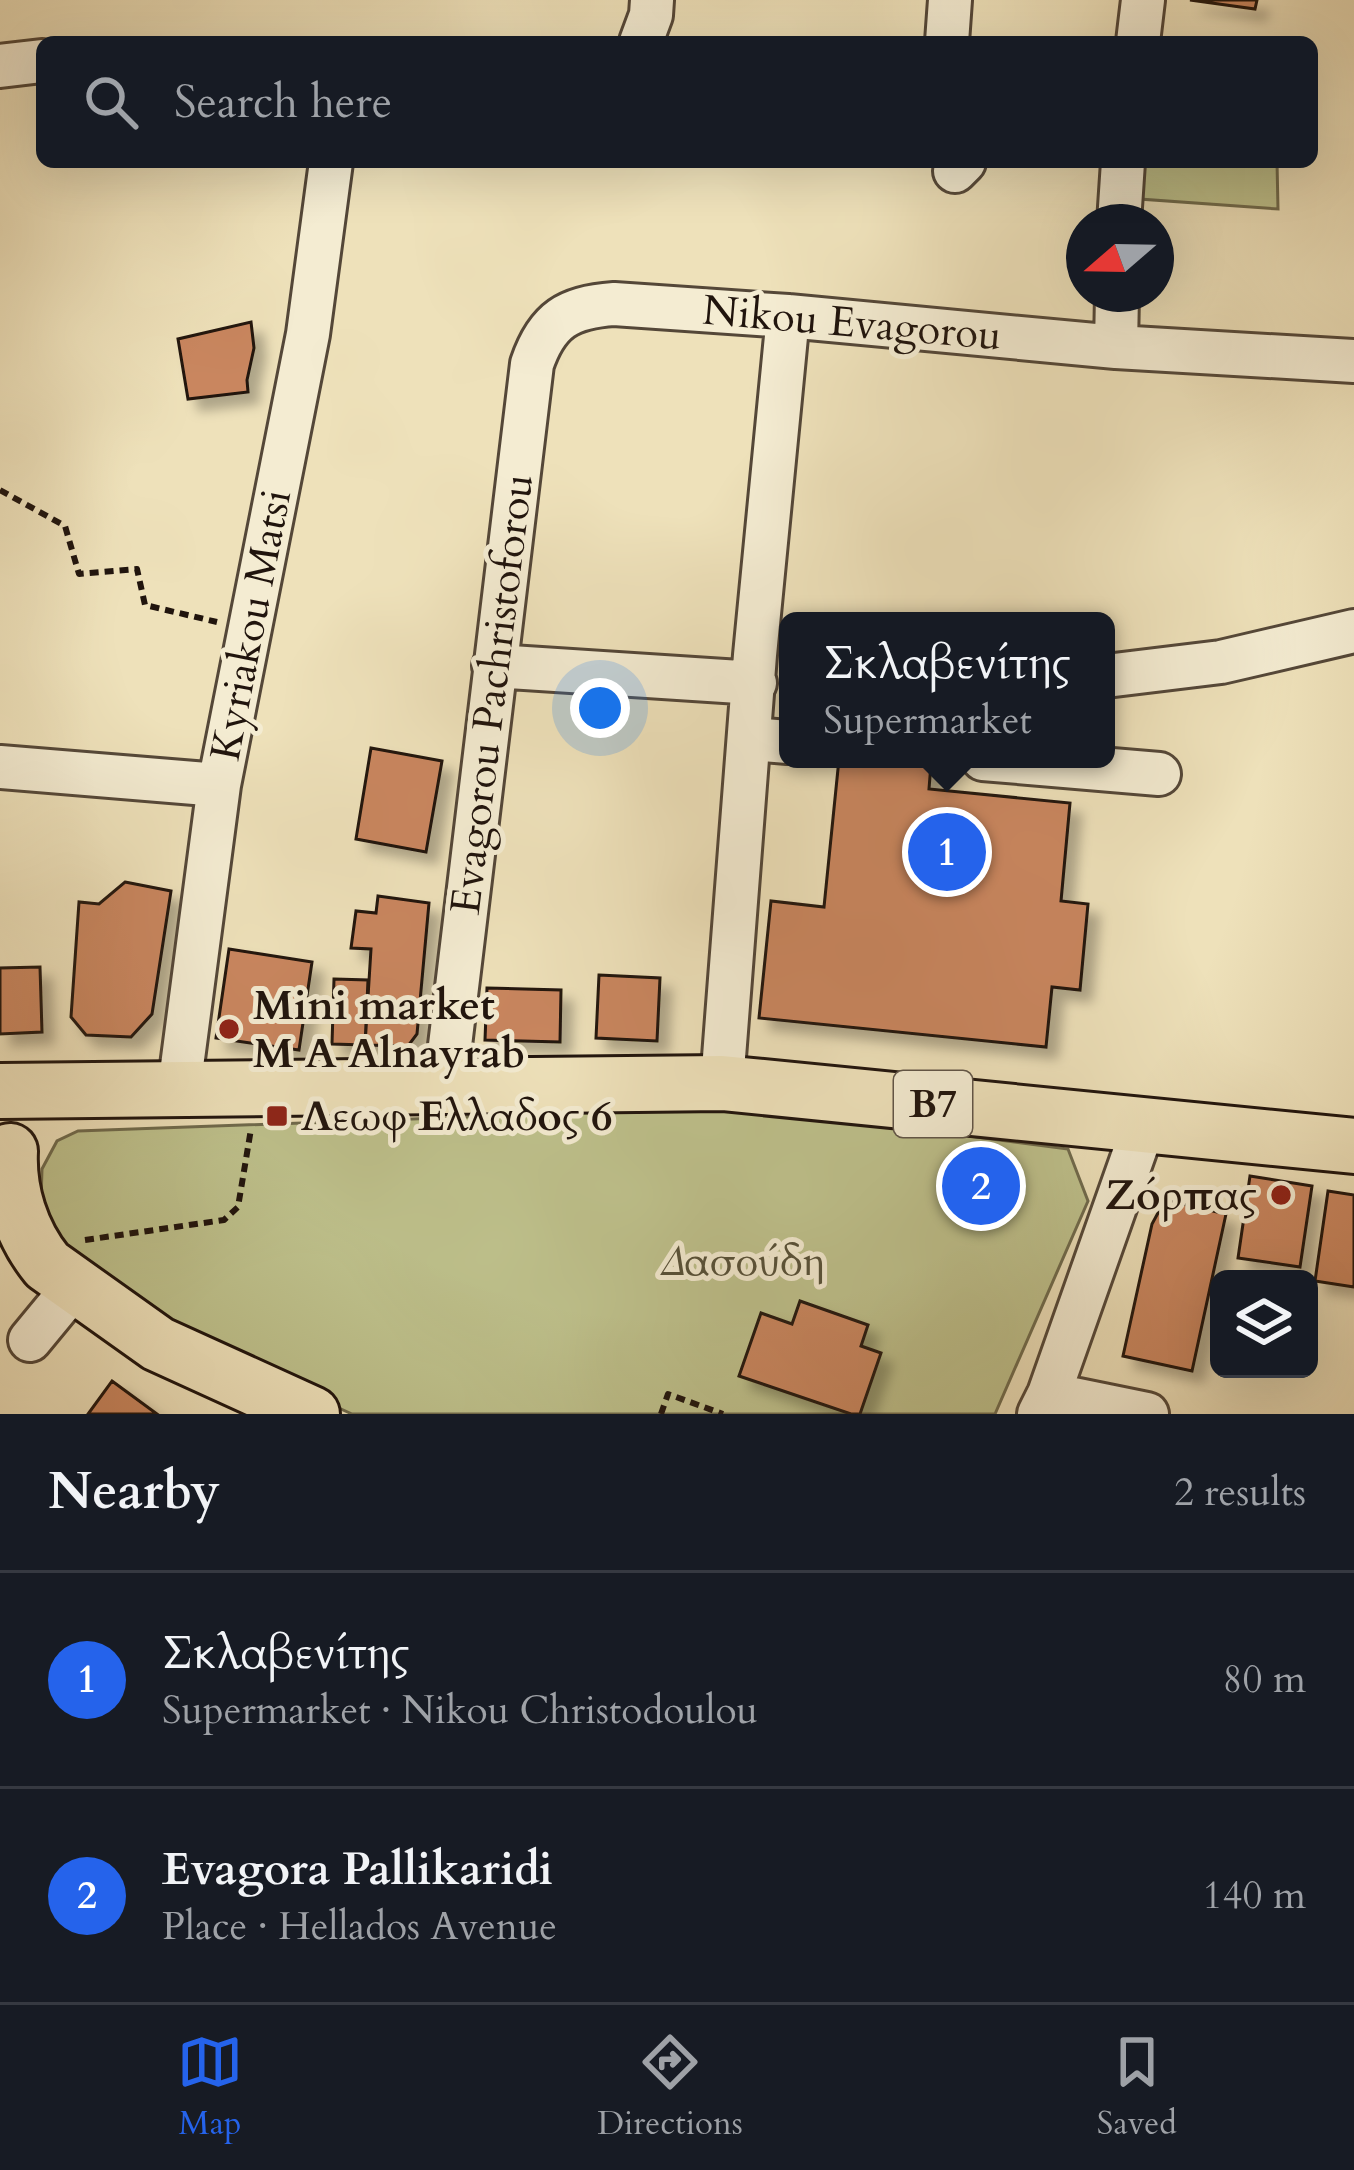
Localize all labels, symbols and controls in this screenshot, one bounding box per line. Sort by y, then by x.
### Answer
search box [36,36,1318,168]
icon: search [78,69,144,135]
text: Search here [174,72,392,133]
north arrow [1066,204,1174,312]
street label: Nikou Evagorou [700,282,1004,364]
street label: Evagorou Pachristoforou [437,471,547,917]
street label: Kyriakou Matsi [197,485,305,765]
popup [779,612,1115,768]
text: Σκλαβενίτης [823,633,1071,694]
your location [570,678,630,738]
text: Supermarket [823,694,1032,747]
pin: 1 [908,807,986,897]
place label: Mini market M A Alnayrab [253,977,525,1082]
marker: Mini market M A Alnayrab [216,1016,242,1042]
road number: B7 [894,1071,972,1137]
place label: Λεωφ Ελλαδος 6 [301,1088,613,1145]
marker: Λεωφ Ελλαδος 6 [264,1103,290,1129]
pin: 2 [942,1141,1020,1231]
place label: Ζόρπας [1105,1167,1257,1224]
marker: Ζόρπας [1268,1182,1294,1208]
park label: Δασούδη [660,1233,824,1290]
map controls [1210,1270,1318,1378]
button: layers [1210,1270,1318,1378]
text: Nearby [48,1457,220,1527]
text: 2 results [1174,1466,1306,1519]
text: Σκλαβενίτης [162,1623,409,1684]
text: 1 [77,1653,97,1706]
text: 80 m [1223,1653,1306,1706]
text: Supermarket · Nikou Christodoulou [162,1684,758,1737]
text: Evagora Pallikaridi [162,1839,553,1900]
text: 2 [77,1869,97,1922]
text: 140 m [1203,1869,1306,1922]
text: Place · Hellados Avenue [162,1900,557,1953]
tab: Map [177,2029,243,2146]
tab: Directions [597,2029,743,2146]
tab: Saved [1097,2029,1177,2146]

